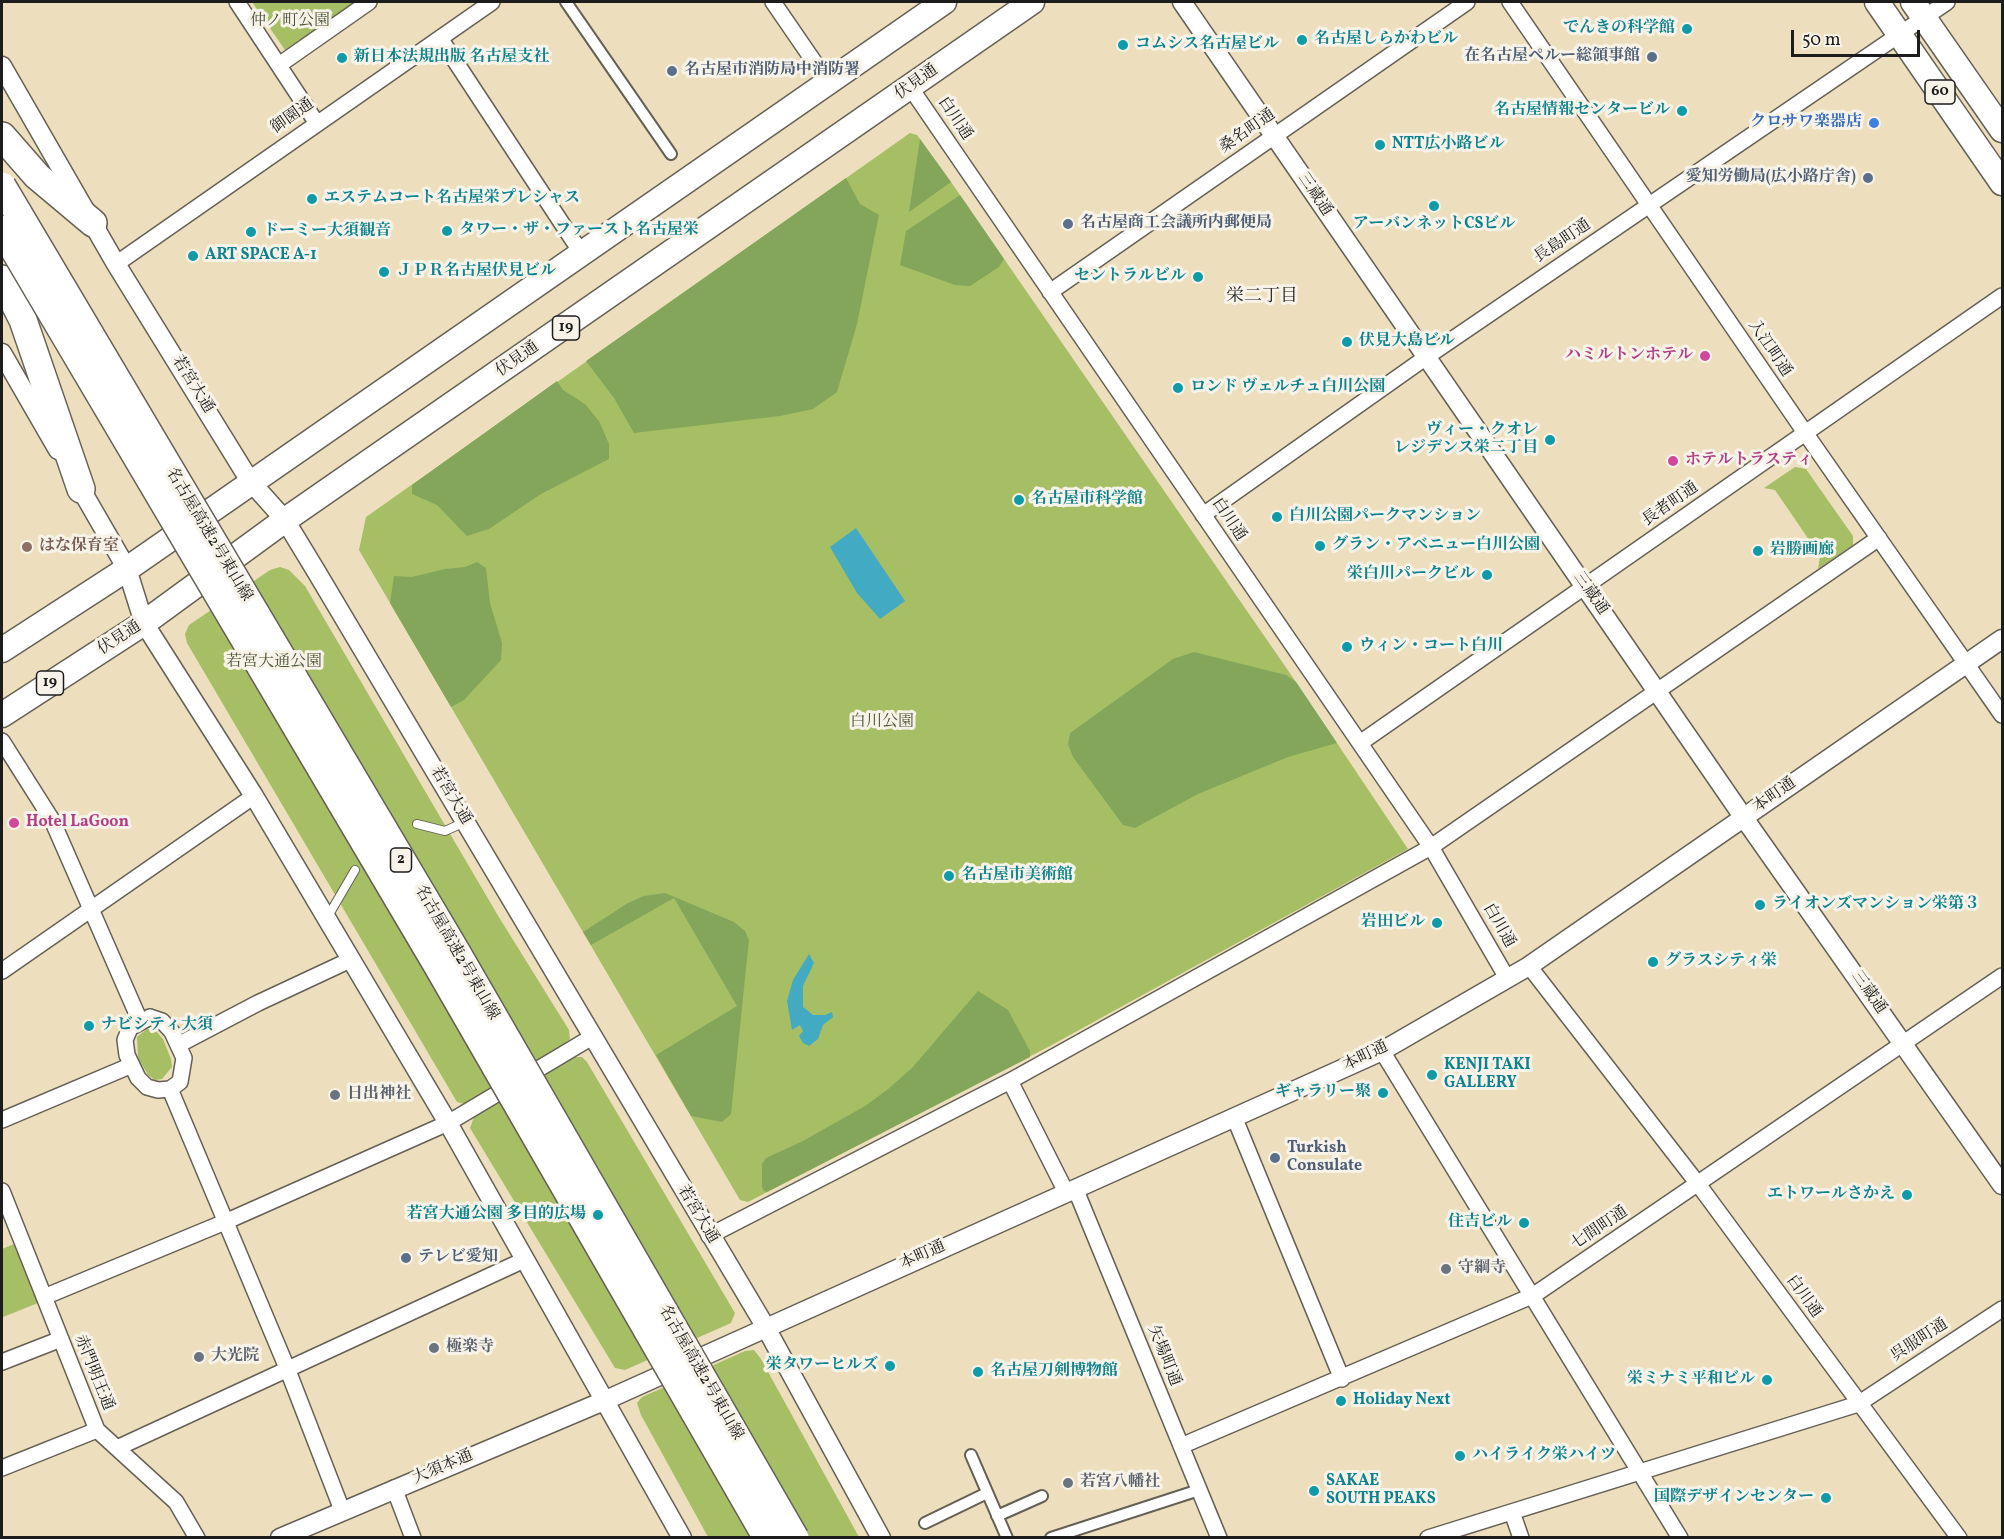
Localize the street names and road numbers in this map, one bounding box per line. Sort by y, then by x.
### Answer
street label: 伏見通 [892,61,942,105]
road number: 60 [1925,80,1955,104]
street label: 白川通 [933,94,975,144]
street label: 御園通 [268,95,318,139]
street label: 桑名町通 [1216,106,1280,158]
street label: 三蔵通 [1293,170,1335,220]
street label: 長島町通 [1531,216,1595,268]
road number: 19 [552,316,580,340]
street label: 入江町通 [1743,317,1795,381]
street label: 伏見通 [493,338,543,382]
street label: 若宮大通 [167,353,217,417]
street label: 名古屋高速2号東山線 [160,465,256,605]
street label: 長者町通 [1639,479,1703,531]
street label: 白川通 [1207,495,1249,545]
street label: 三蔵通 [1568,569,1612,619]
street label: 伏見通 [95,618,145,660]
road number: 19 [36,671,64,695]
street label: 若宮大通 [425,764,475,828]
street label: 本町通 [1750,774,1800,818]
road number: 2 [390,848,412,872]
street label: 名古屋高速2号東山線 [410,882,502,1024]
street label: 白川通 [1478,900,1518,952]
street label: 三蔵通 [1846,968,1890,1018]
street label: 本町通 [1340,1038,1392,1076]
street label: 若宮大通 [672,1183,722,1247]
street label: 七間町通 [1568,1203,1632,1255]
street label: 本町通 [897,1237,949,1275]
street label: 白川通 [1781,1272,1825,1322]
street label: 名古屋高速2号東山線 [654,1302,746,1444]
street label: 呉服町通 [1888,1316,1952,1366]
street label: 矢場町通 [1142,1323,1184,1389]
street label: 赤門明王通 [69,1332,117,1414]
street label: 大須本通 [410,1447,476,1489]

